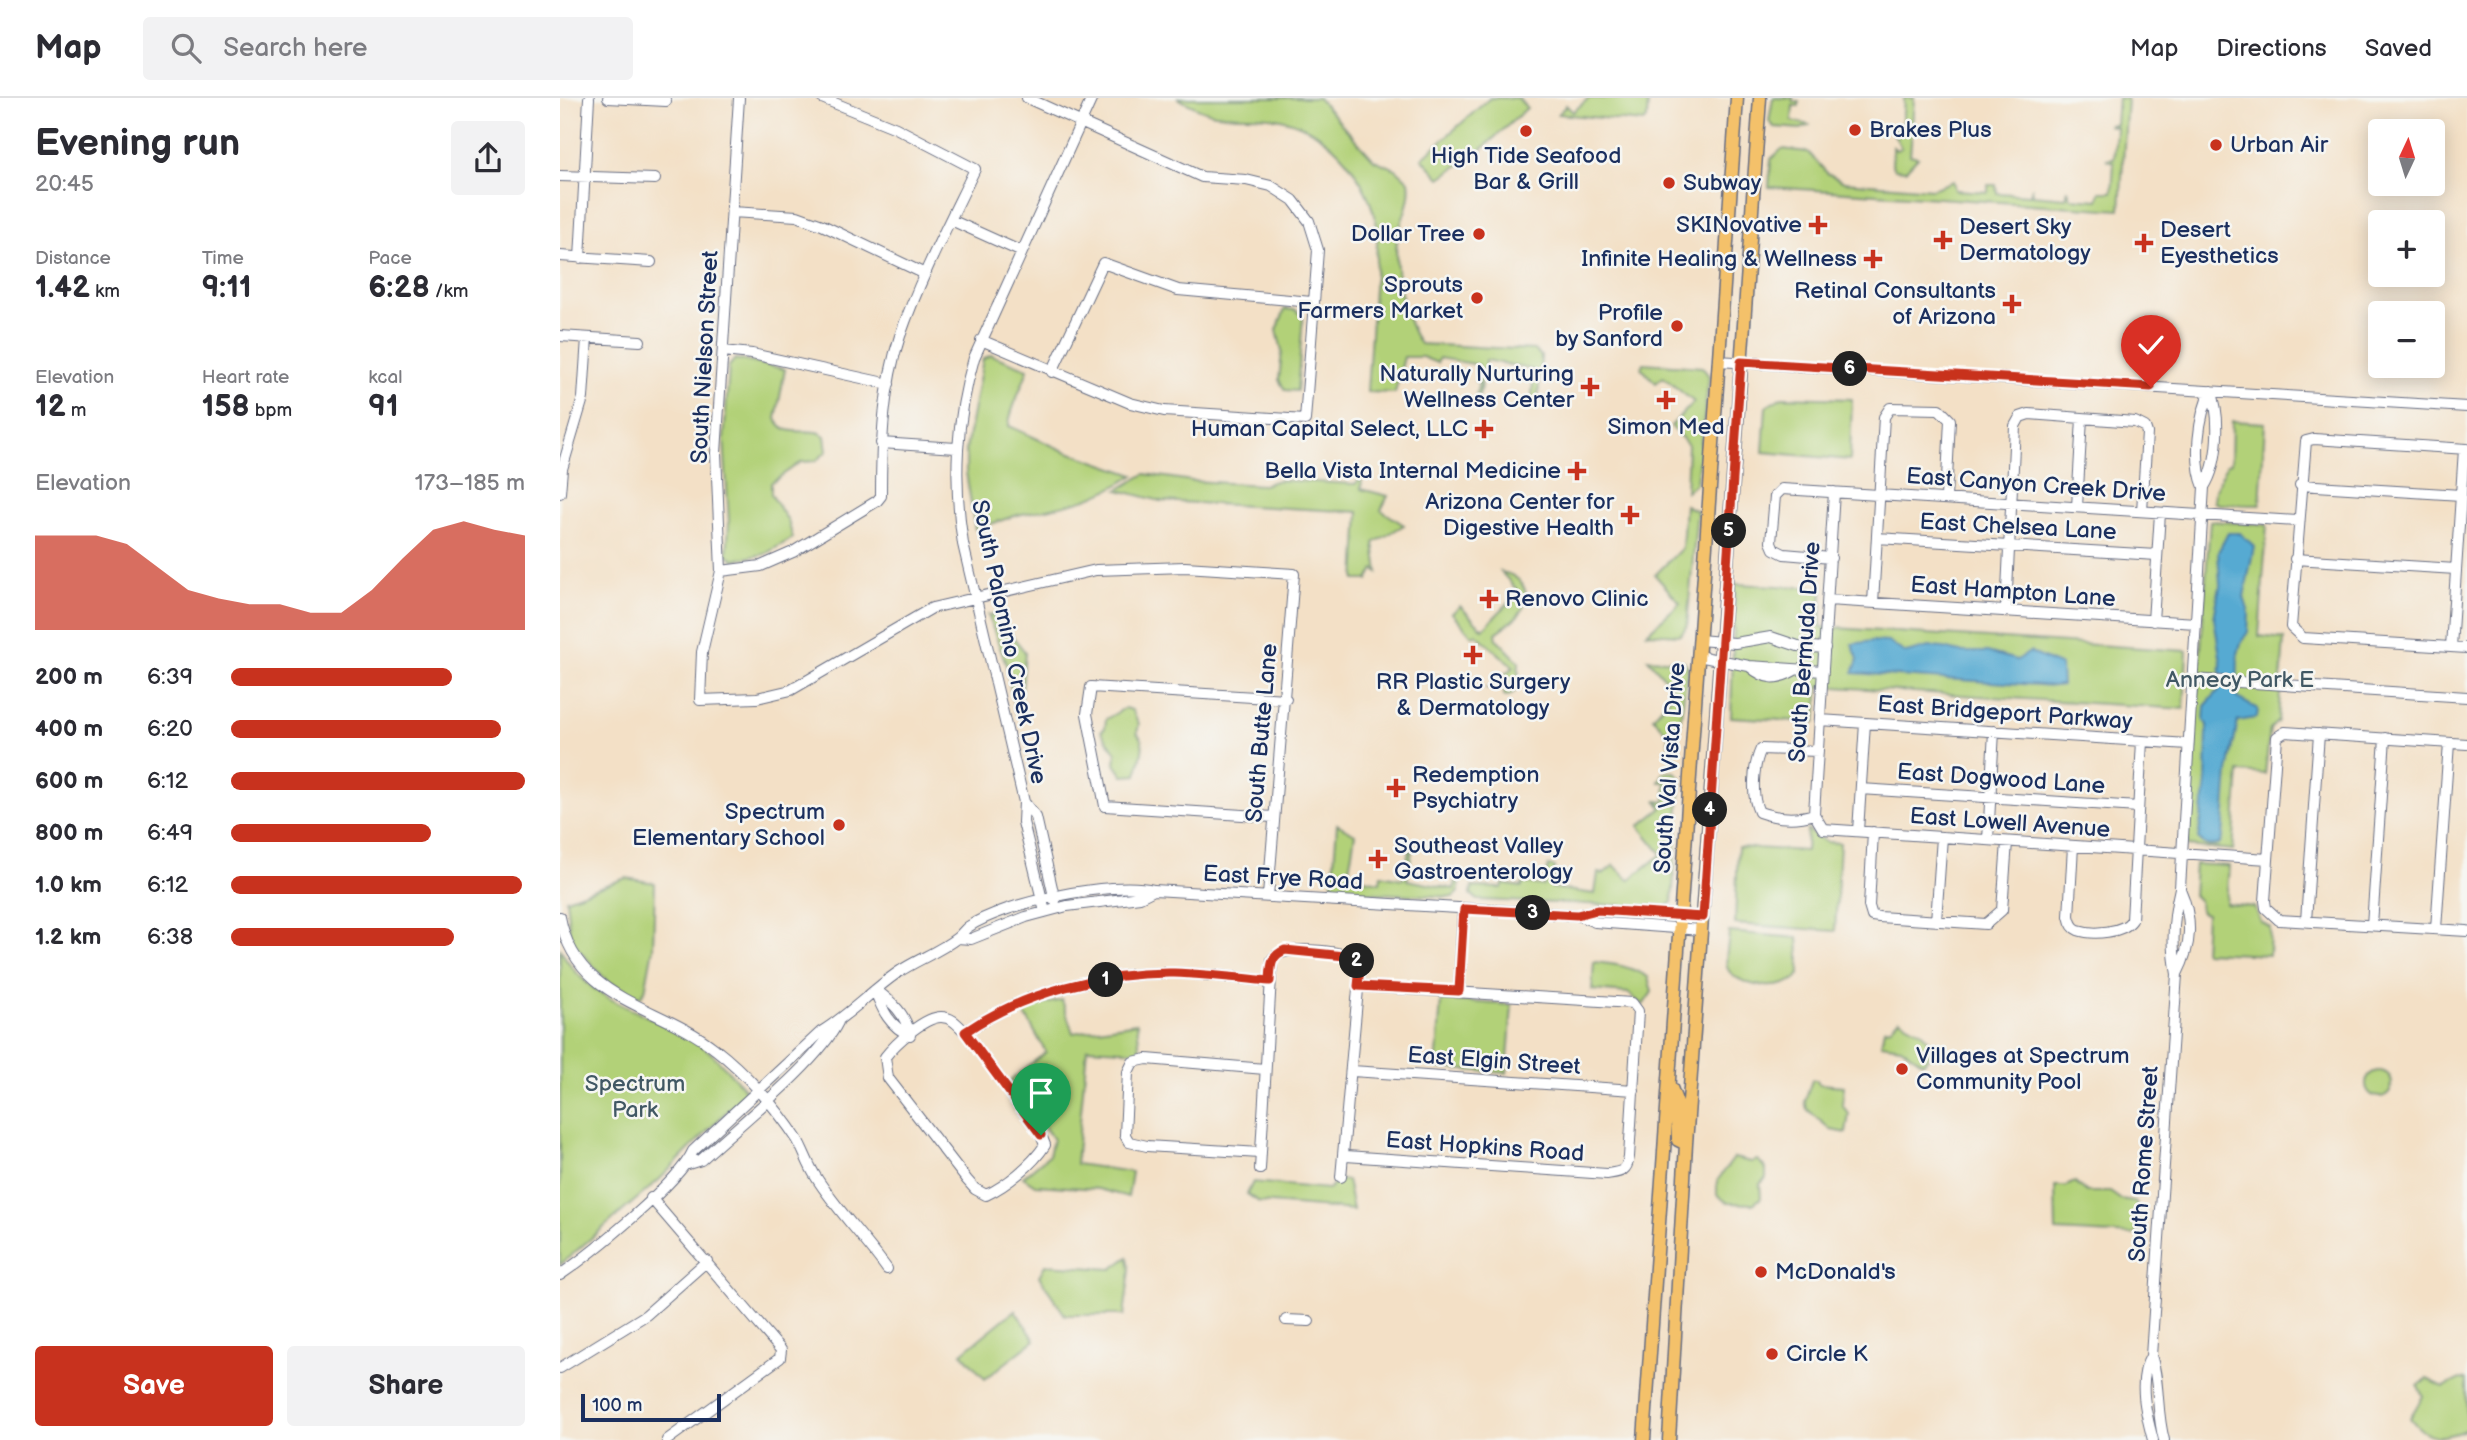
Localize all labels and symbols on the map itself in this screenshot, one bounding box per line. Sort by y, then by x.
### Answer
place label: Brakes Plus [1869,116,1992,144]
north arrow [2368,119,2445,196]
marker: Brakes Plus [1847,122,1863,138]
marker: High Tide Seafood Bar & Grill [1518,123,1534,139]
place label: Urban Air [2230,131,2329,159]
marker: Urban Air [2208,137,2224,153]
place label: High Tide Seafood Bar & Grill [1431,142,1621,196]
place label: Subway [1683,169,1762,197]
marker: Subway [1661,175,1677,191]
place label: SKINovative [1676,211,1802,239]
place label: Desert Sky Dermatology [1959,213,2091,267]
marker: SKINovative [1808,215,1828,235]
place label: Desert Eyesthetics [2160,216,2279,270]
place label: Dollar Tree [1351,220,1465,248]
marker: Dollar Tree [1471,226,1487,242]
marker: Desert Sky Dermatology [1933,230,1953,250]
marker: Desert Eyesthetics [2134,233,2154,253]
place label: Infinite Healing & Wellness [1581,245,1857,273]
marker: Infinite Healing & Wellness [1863,249,1883,269]
street label: South Nielson Street [685,250,725,464]
place label: Sprouts Farmers Market [1297,271,1463,325]
place label: Retinal Consultants of Arizona [1794,277,1996,331]
marker: Sprouts Farmers Market [1469,290,1485,306]
marker: Retinal Consultants of Arizona [2002,294,2022,314]
place label: Profile by Sanford [1555,299,1663,353]
pin [2121,315,2181,387]
marker: Profile by Sanford [1669,318,1685,334]
pin: 6 [1832,352,1868,386]
place label: Naturally Nurturing Wellness Center [1379,360,1575,414]
marker: Naturally Nurturing Wellness Center [1580,377,1600,397]
marker: Simon Med [1656,390,1676,410]
place label: Simon Med [1607,413,1725,441]
place label: Human Capital Select, LLC [1191,415,1468,443]
marker: Human Capital Select, LLC [1474,419,1494,439]
place label: Bella Vista Internal Medicine [1264,457,1561,485]
marker: Bella Vista Internal Medicine [1567,461,1587,481]
street label: East Canyon Creek Drive [1905,462,2167,508]
place label: Arizona Center for Digestive Health [1425,488,1615,542]
street label: South Palomino Creek Drive [965,497,1053,787]
marker: Arizona Center for Digestive Health [1620,505,1640,525]
street label: East Chelsea Lane [1919,508,2117,546]
pin: 5 [1712,514,1746,548]
street label: South Bermuda Drive [1783,541,1827,763]
street label: East Hampton Lane [1910,571,2116,613]
place label: Renovo Clinic [1505,585,1648,613]
marker: Renovo Clinic [1479,589,1499,609]
street label: South Butte Lane [1240,642,1284,824]
marker: RR Plastic Surgery & Dermatology [1463,645,1483,665]
street label: South Val Vista Drive [1649,661,1691,875]
park label: Annecy Park E [2166,666,2314,694]
place label: RR Plastic Surgery & Dermatology [1376,668,1571,722]
street label: East Bridgeport Parkway [1877,690,2134,736]
street label: East Dogwood Lane [1896,758,2106,800]
place label: Redemption Psychiatry [1412,761,1539,815]
marker: Redemption Psychiatry [1386,778,1406,798]
pin: 4 [1692,792,1728,828]
place label: Spectrum Elementary School [632,798,825,852]
street label: East Lowell Avenue [1909,802,2111,844]
marker: Spectrum Elementary School [831,817,847,833]
place label: Southeast Valley Gastroenterology [1394,832,1573,886]
marker: Southeast Valley Gastroenterology [1368,849,1388,869]
street label: East Frye Road [1202,860,1364,896]
pin: 3 [1516,896,1550,930]
pin: 2 [1340,944,1374,978]
pin: 1 [1088,962,1124,998]
street label: East Elgin Street [1406,1041,1582,1081]
place label: Villages at Spectrum Community Pool [1916,1042,2129,1096]
marker: Villages at Spectrum Community Pool [1894,1061,1910,1077]
pin [1011,1063,1071,1135]
street label: South Rome Street [2123,1065,2165,1263]
park label: Spectrum Park [585,1070,685,1124]
street label: East Hopkins Road [1385,1126,1585,1168]
place label: McDonald's [1775,1258,1896,1286]
marker: McDonald's [1753,1264,1769,1280]
place label: Circle K [1786,1340,1868,1368]
marker: Circle K [1764,1346,1780,1362]
scale bar [581,1391,721,1423]

